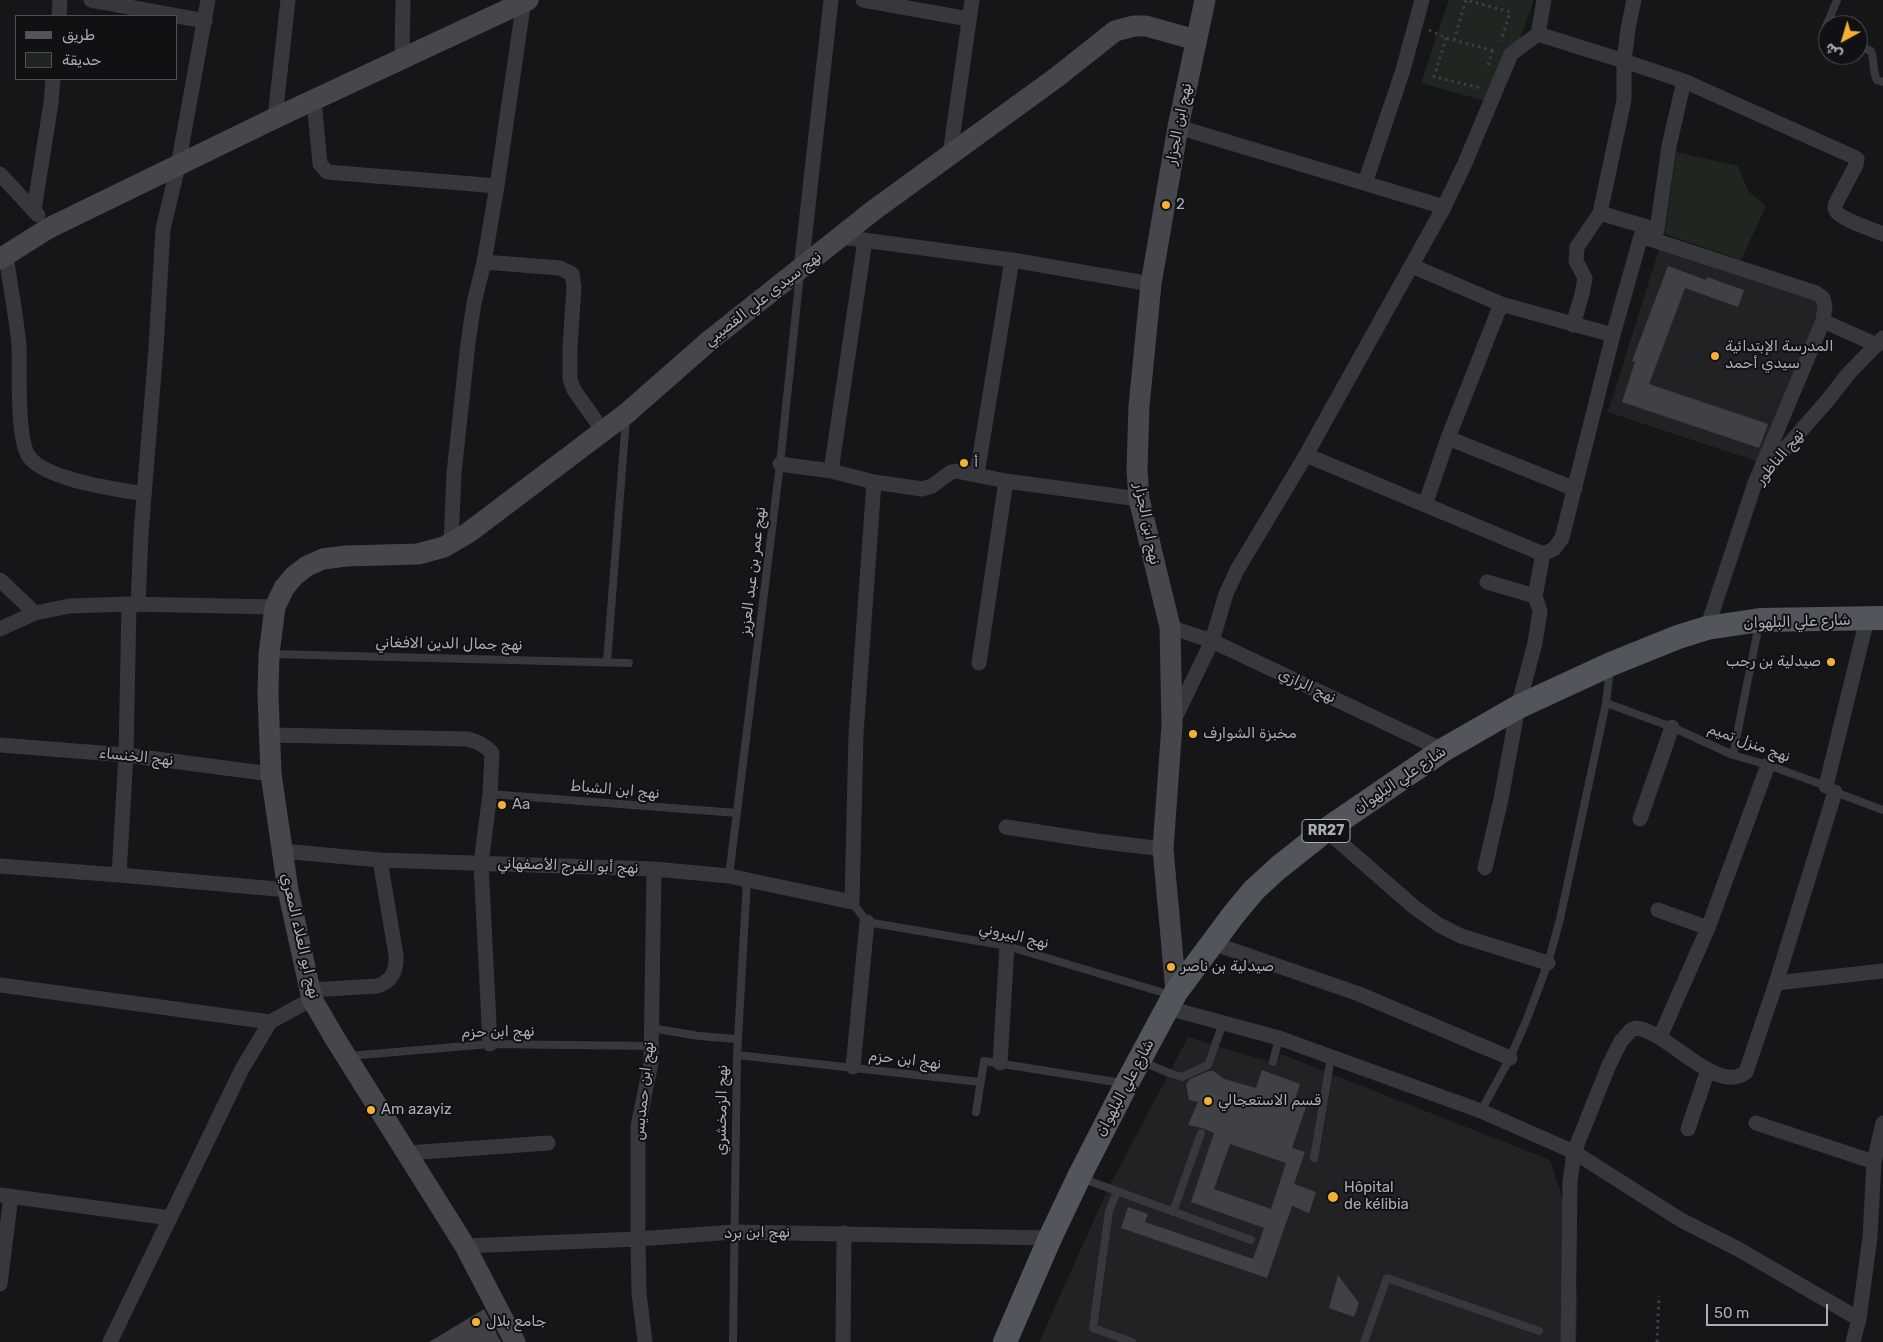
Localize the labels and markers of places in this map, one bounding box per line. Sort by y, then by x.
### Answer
place label: 2 [1176,196,1185,214]
marker: 2 [1160,199,1172,211]
place label: المدرسة الإبتدائية سيدي أحمد [1725,338,1834,373]
marker: المدرسة الإبتدائية سيدي أحمد [1709,350,1721,362]
place label: أ [974,454,978,472]
marker: أ [958,457,970,469]
place label: صيدلية بن رجب [1726,653,1821,671]
marker: صيدلية بن رجب [1825,656,1837,668]
place label: مخبزة الشوارف [1203,725,1297,743]
marker: مخبزة الشوارف [1187,728,1199,740]
place label: Aa [512,796,530,814]
marker: Aa [496,799,508,811]
place label: صيدلية بن ناصر [1181,958,1274,976]
marker: صيدلية بن ناصر [1165,961,1177,973]
place label: قسم الاستعجالي [1218,1092,1321,1110]
marker: قسم الاستعجالي [1202,1095,1214,1107]
place label: Am azayiz [381,1101,452,1119]
marker: Am azayiz [365,1104,377,1116]
place label: Hôpital de kélibia [1344,1179,1409,1214]
marker: Hôpital de kélibia [1326,1190,1340,1204]
place label: جامع بلال [486,1313,546,1331]
marker: جامع بلال [470,1316,482,1328]

